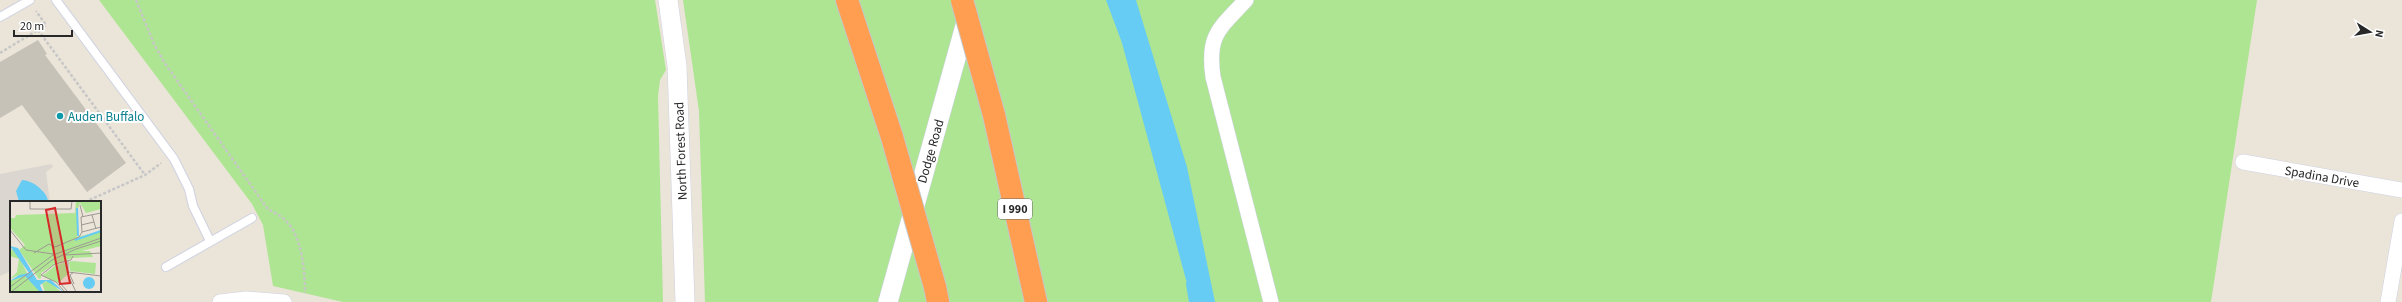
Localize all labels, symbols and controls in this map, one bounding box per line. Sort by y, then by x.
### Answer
scale bar [14,12,72,38]
north arrow [2350,12,2390,52]
text: 20 m [20,18,44,35]
text: N [2371,29,2387,39]
street label: North Forest Road [670,102,692,200]
place label: Auden Buffalo [68,108,144,126]
marker: Auden Buffalo [55,111,65,121]
street label: Dodge Road [913,117,949,185]
street label: Spadina Drive [2283,162,2361,192]
road number: I 990 [998,199,1032,219]
inset map [10,201,101,292]

